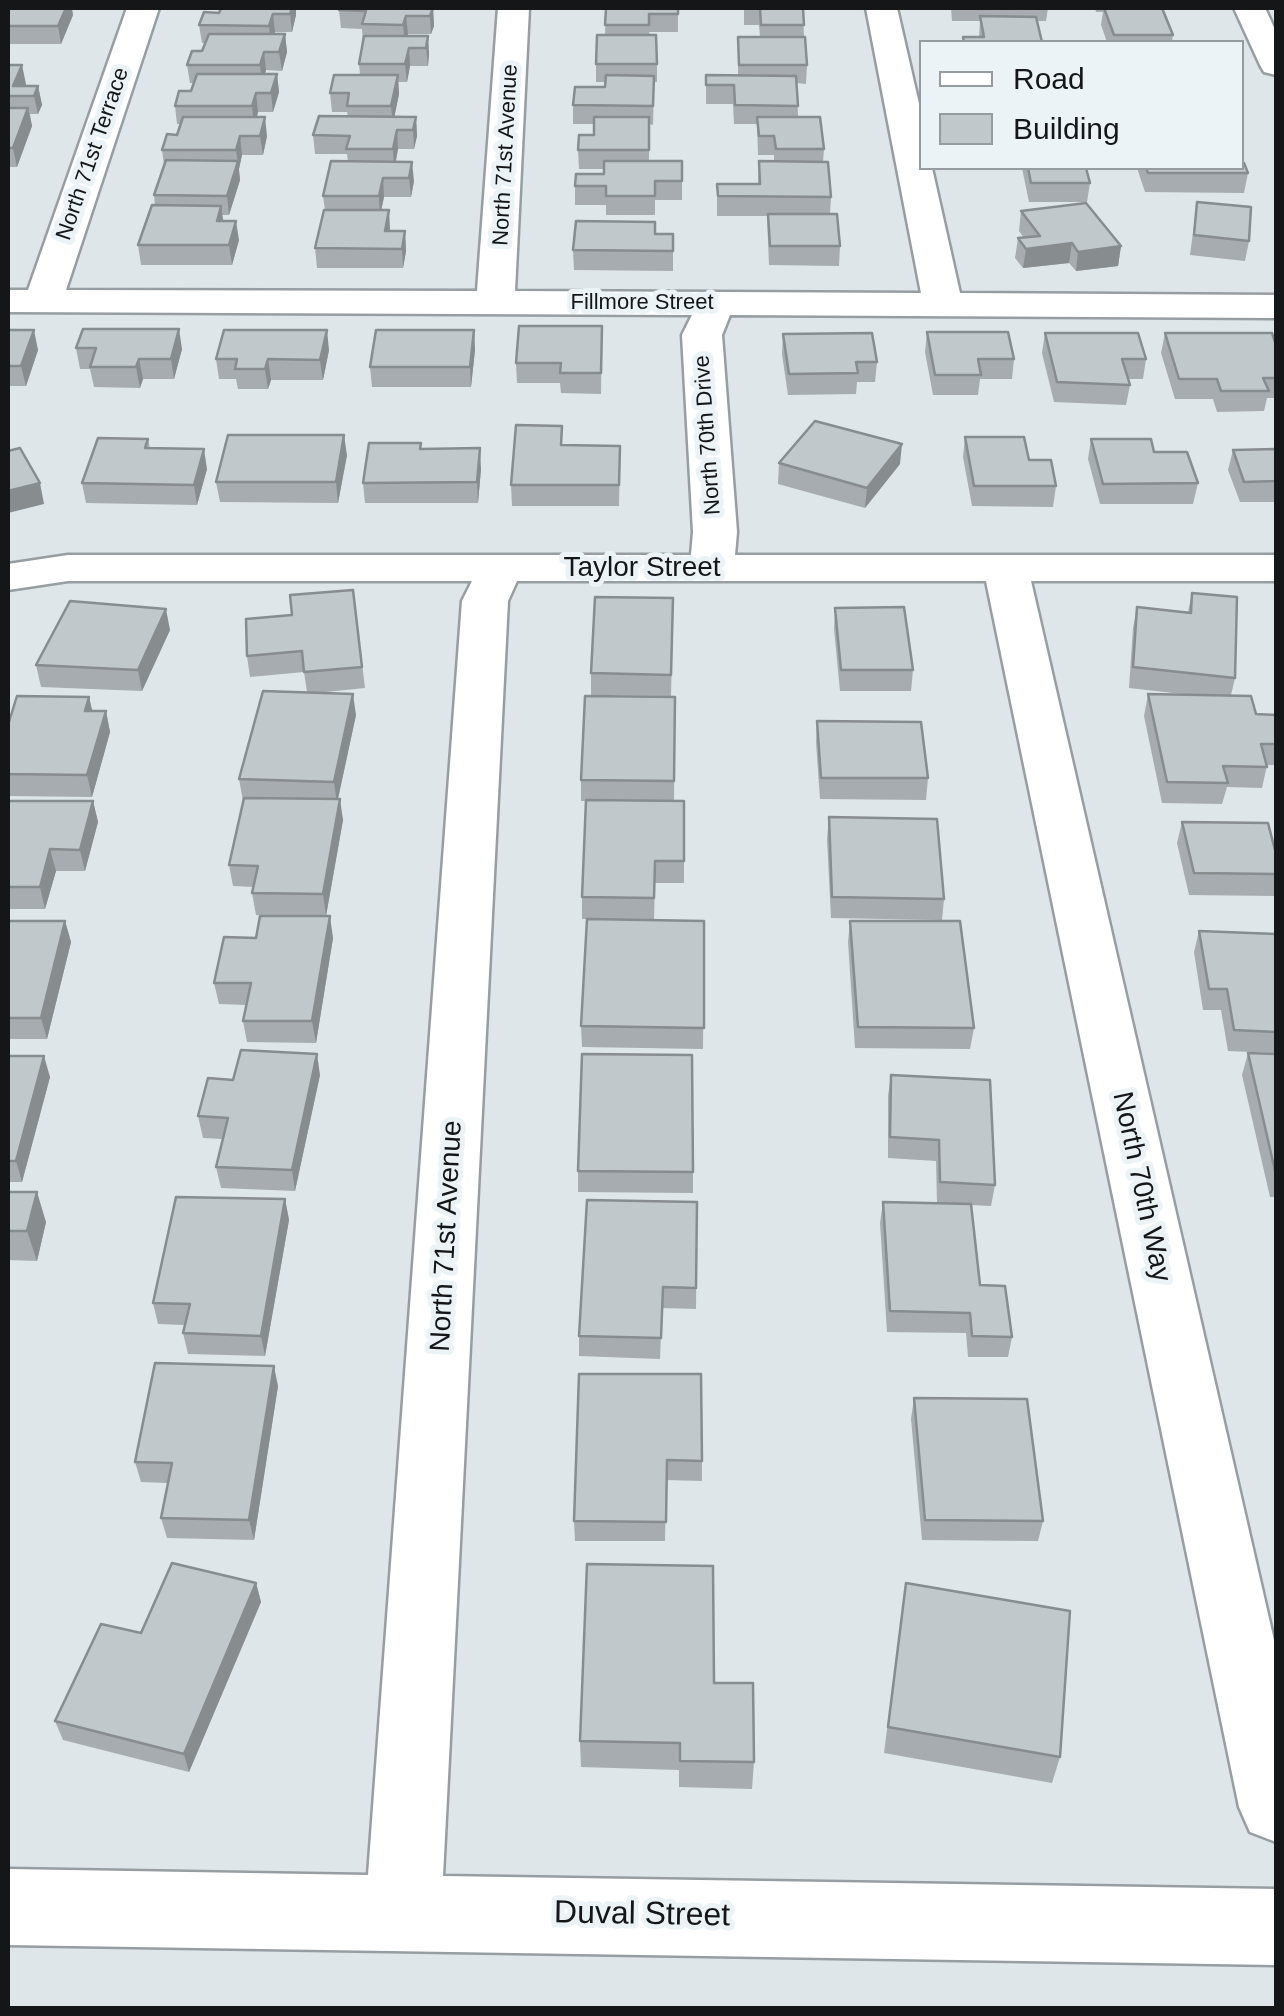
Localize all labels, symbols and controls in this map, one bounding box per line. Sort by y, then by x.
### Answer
legend [919,40,1244,170]
text: Road [1013,62,1085,95]
street label: North 71st Terrace [51,64,135,244]
street label: North 71st Avenue [488,64,524,246]
text: Building [1013,112,1120,145]
street label: Fillmore Street [570,290,714,316]
street label: North 70th Drive [689,354,727,516]
street label: Taylor Street [563,551,721,585]
street label: North 70th Way [1104,1089,1178,1285]
street label: North 71st Avenue [424,1120,470,1352]
street label: Duval Street [554,1894,730,1936]

